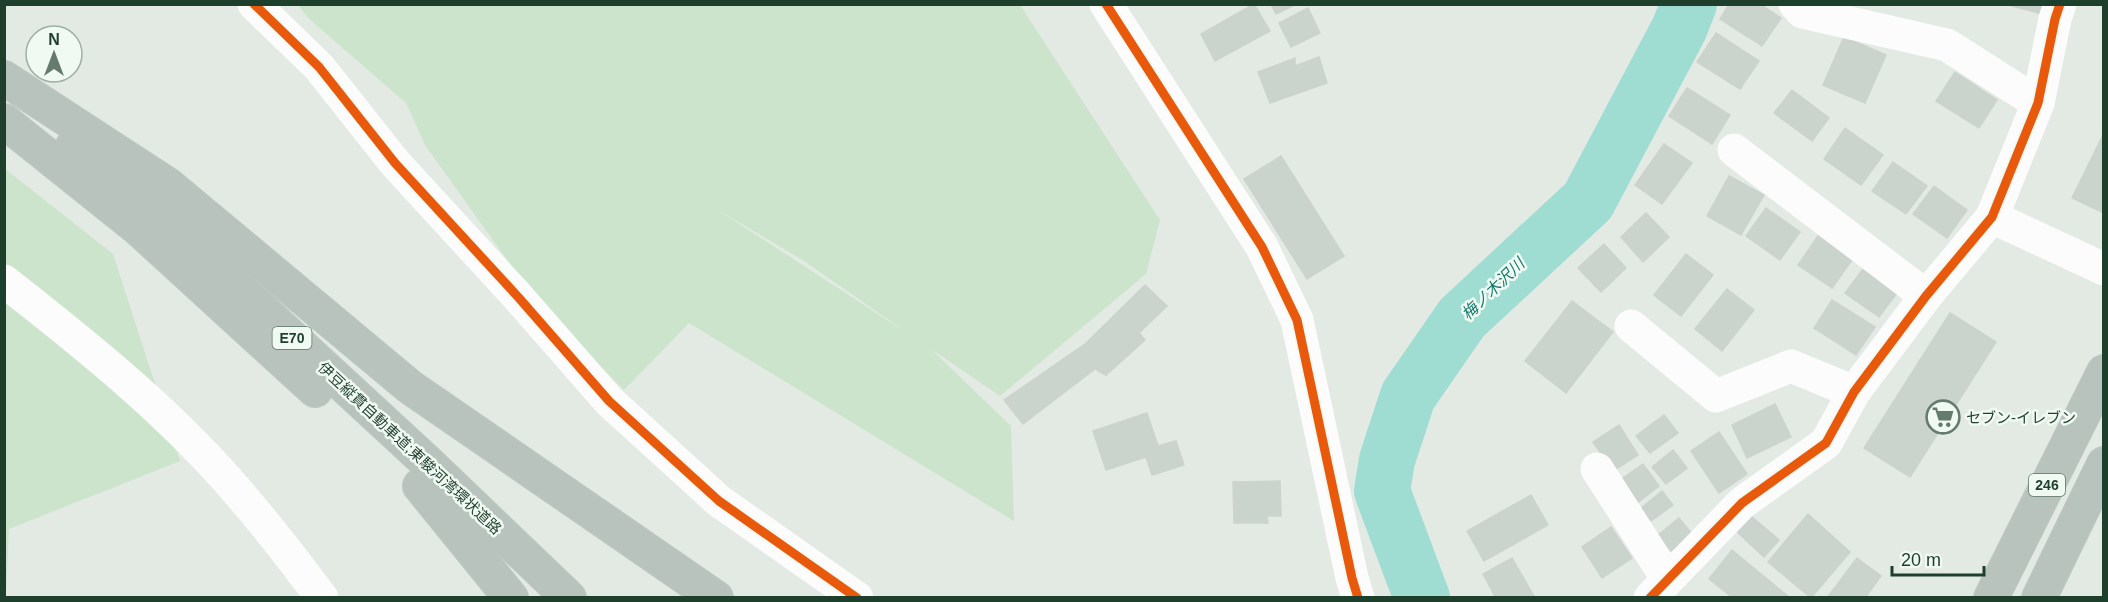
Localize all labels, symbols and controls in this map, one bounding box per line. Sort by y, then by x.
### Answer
north arrow [24,24,84,84]
text: N [48,31,60,48]
water label: 梅ノ木沢川 [1458,254,1529,323]
road number: E70 [272,327,312,349]
street label: 伊豆縦貫自動車道;東駿河湾環状道路 [315,359,505,537]
supermarket icon: セブン-イレブン [1925,399,1961,435]
place label: セブン-イレブン [1966,409,2076,426]
road number: 246 [2029,474,2065,496]
scale bar [1892,539,1984,577]
text: 20 m [1901,550,1941,570]

